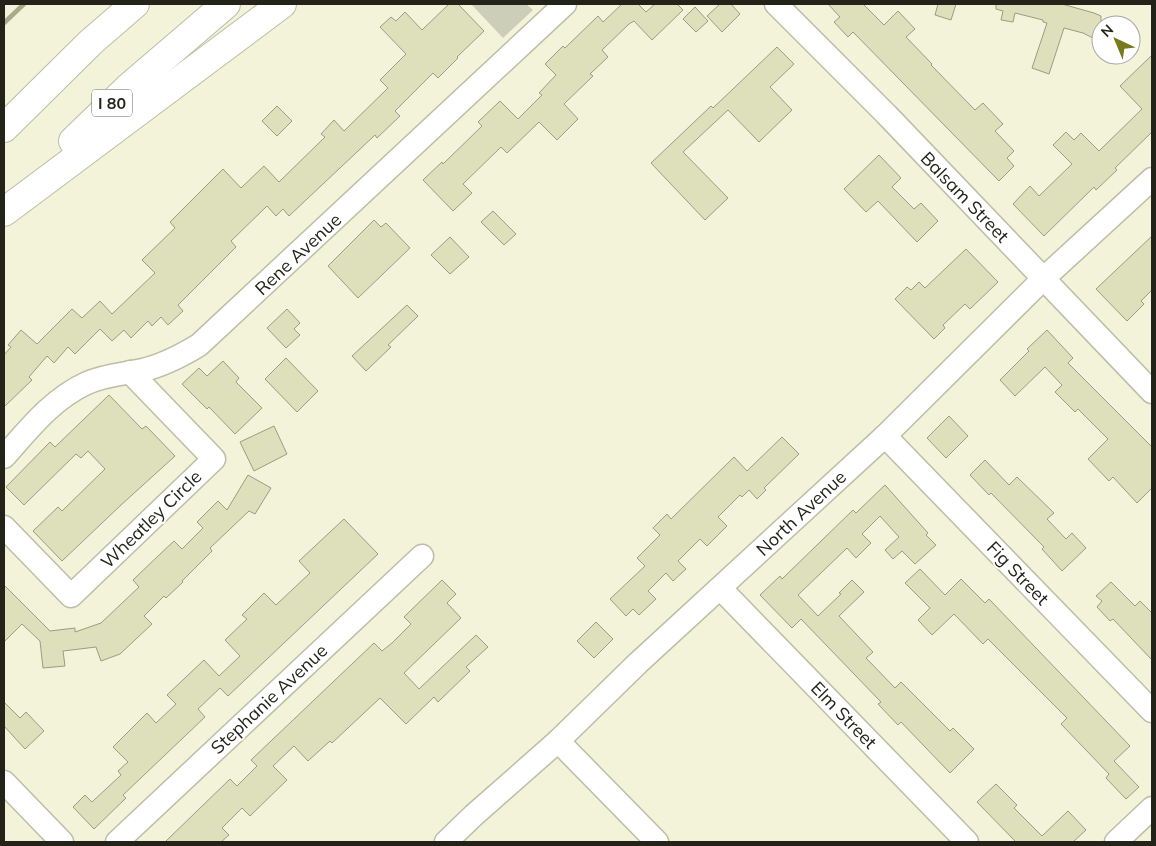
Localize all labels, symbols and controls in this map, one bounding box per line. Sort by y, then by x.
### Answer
north arrow [1091,15,1141,65]
text: N [1097,21,1117,41]
road number: I 80 [92,90,132,116]
street label: Balsam Street [916,147,1014,247]
street label: Rene Avenue [250,208,346,300]
street label: Wheatley Circle [96,465,206,573]
street label: North Avenue [751,465,851,561]
street label: Fig Street [982,536,1054,610]
street label: Stephanie Avenue [206,639,332,759]
street label: Elm Street [806,676,882,754]

